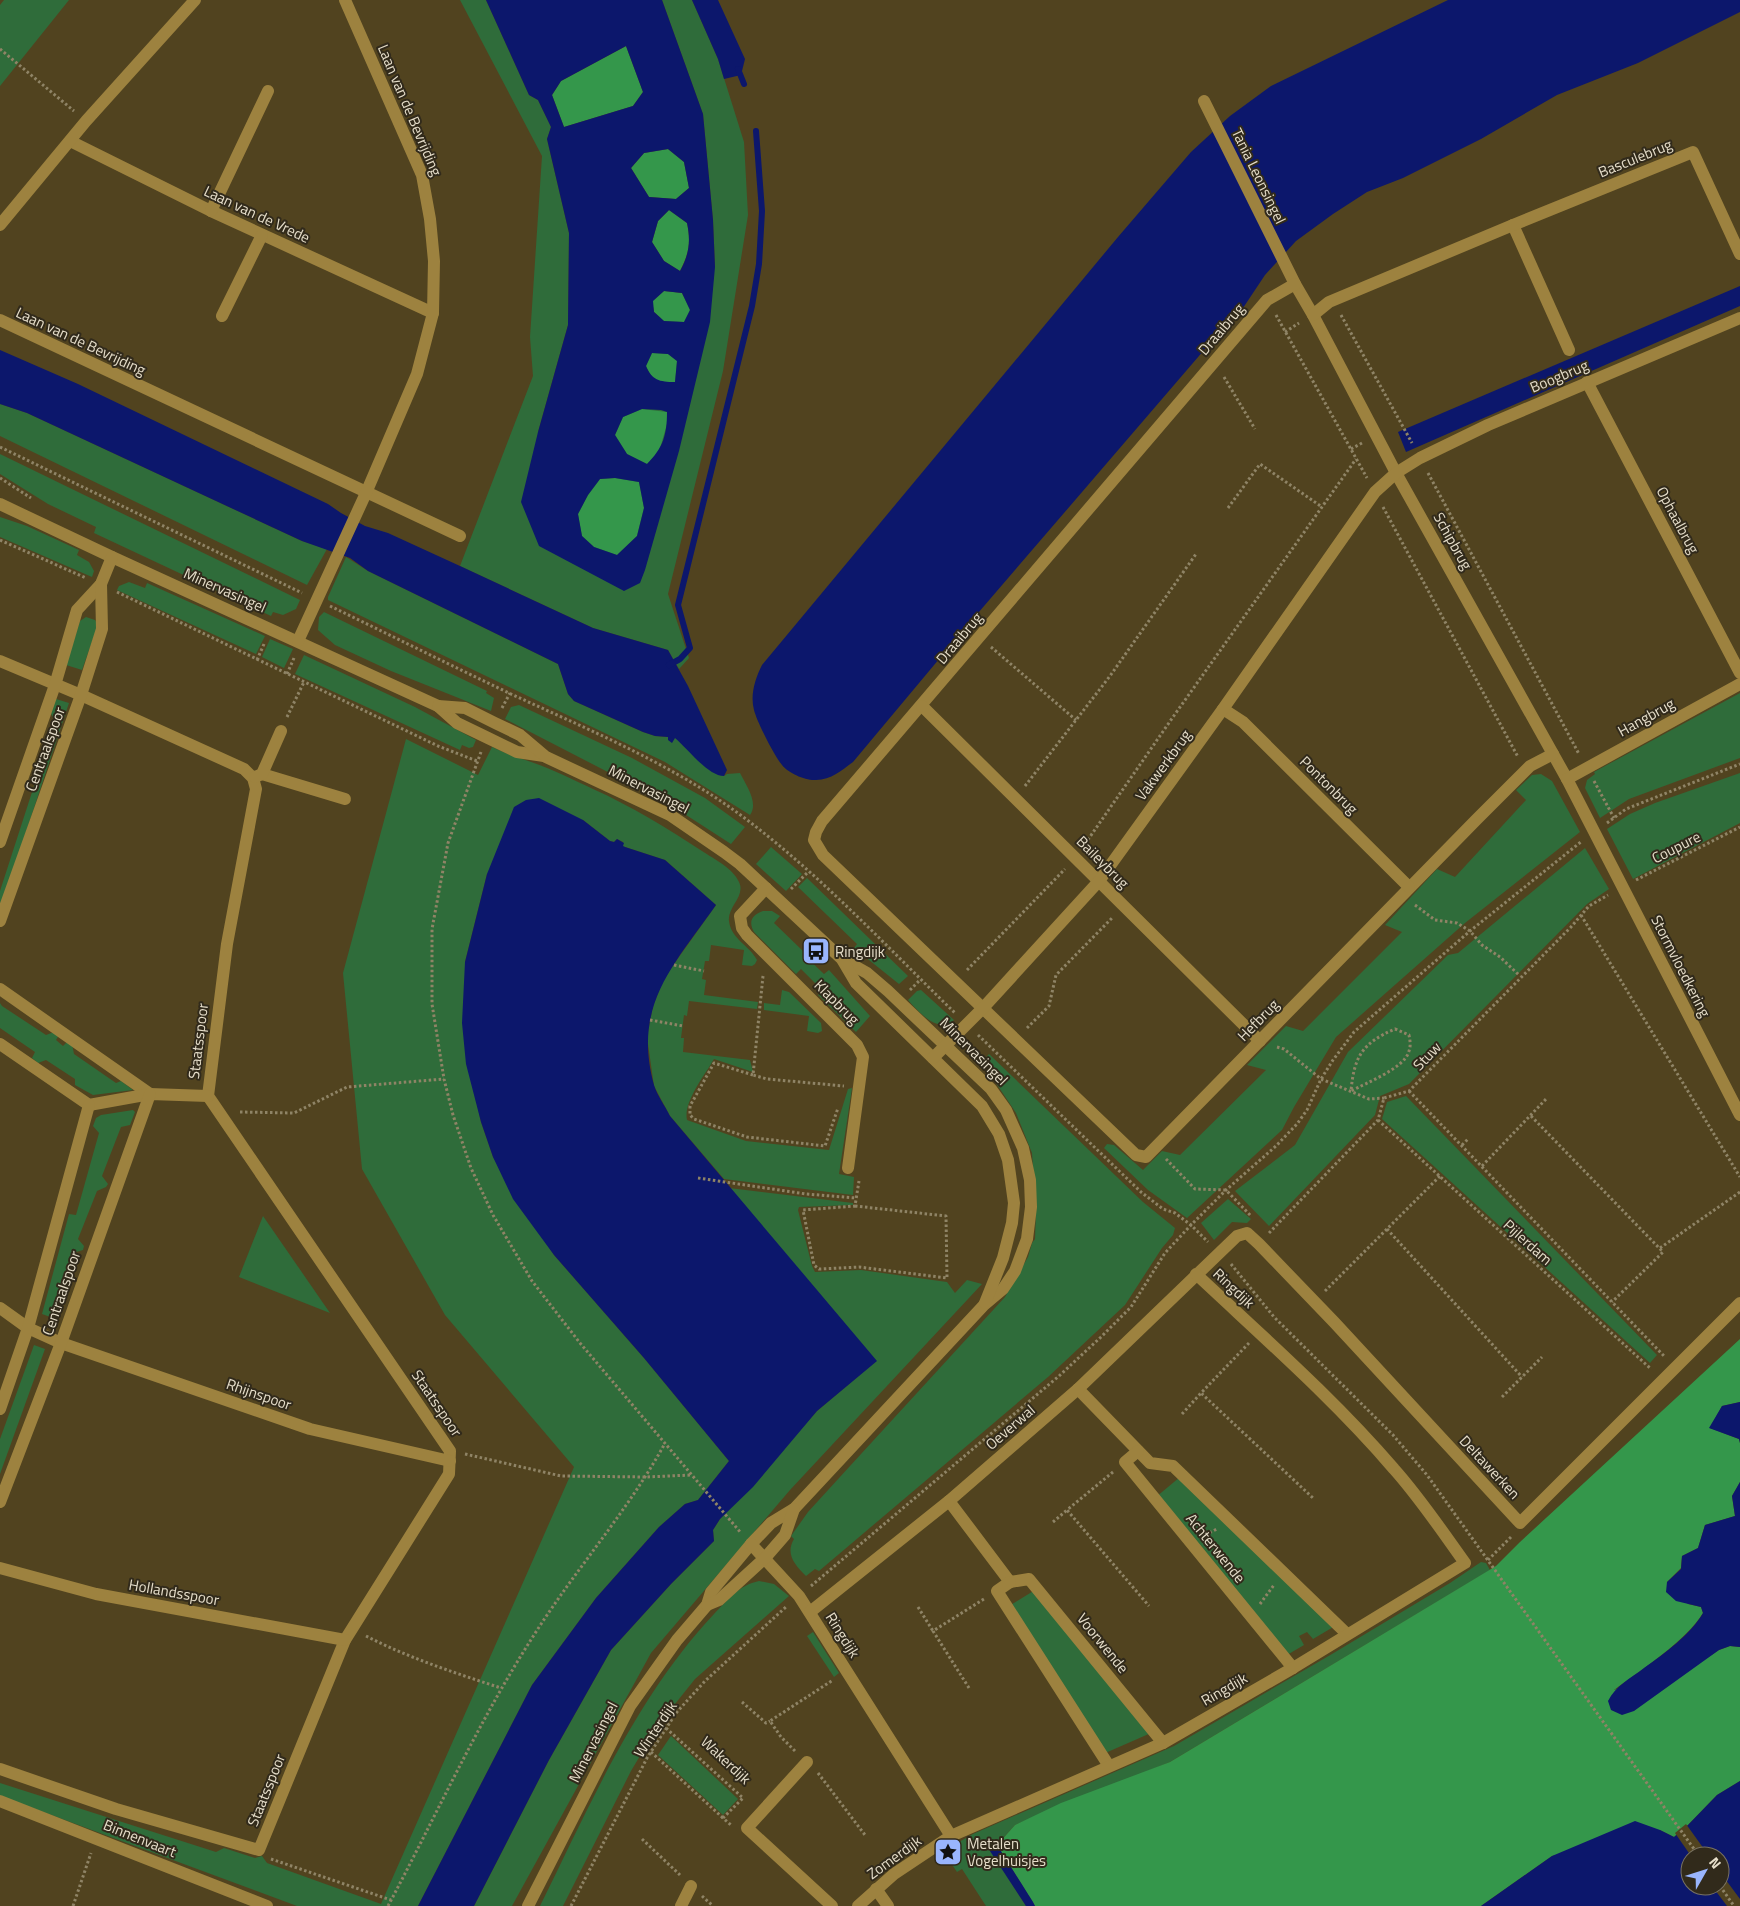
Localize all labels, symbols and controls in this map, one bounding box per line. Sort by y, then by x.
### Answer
street label: Laan van de Bevrijding [372,41,448,180]
street label: Tania Leonsingel [1226,124,1292,228]
street label: Basculebrug [1595,133,1676,183]
street label: Laan van de Vrede [200,179,314,249]
street label: Draaibrug [1192,298,1250,360]
street label: Laan van de Bevrijding [12,301,150,381]
street label: Boogbrug [1526,353,1592,399]
street label: Ophaalbrug [1651,482,1705,558]
street label: Schipbrug [1428,508,1478,574]
street label: Minervasingel [180,562,270,618]
street label: Draaibrug [930,607,988,669]
street label: Hangbrug [1613,692,1679,742]
street label: Centraalspoor [19,704,71,794]
street label: Vakwerkbrug [1129,724,1197,805]
street label: Pontonbrug [1294,750,1364,820]
street label: Minervasingel [604,759,694,819]
street label: Coupure [1647,825,1705,869]
street label: Baileybrug [1071,830,1135,894]
street label: Stormvloedkering [1645,911,1717,1021]
bus stop icon: Ringdijk [801,936,831,966]
place label: Ringdijk [835,940,885,963]
street label: Klapbrug [809,974,865,1030]
street label: Hefbrug [1232,993,1284,1046]
street label: Staatsspoor [182,1002,214,1080]
street label: Minervasingel [935,1012,1013,1090]
street label: Stuw [1407,1036,1447,1076]
street label: Pijlerdam [1498,1214,1558,1270]
street label: Centraalspoor [36,1247,86,1339]
street label: Ringdijk [1208,1263,1260,1313]
street label: Staatsspoor [406,1365,468,1441]
street label: Rhijnspoor [223,1372,295,1416]
street label: Oeverwal [980,1399,1040,1455]
street label: Deltawerken [1454,1430,1526,1504]
street label: Achterwende [1181,1508,1251,1588]
street label: Hollandsspoor [127,1573,221,1611]
street label: Ringdijk [820,1608,866,1662]
street label: Voorwende [1071,1608,1135,1678]
street label: Ringdijk [1197,1667,1251,1711]
street label: Winterdijk [628,1696,682,1762]
street label: Minervasingel [563,1697,623,1787]
street label: Wakerdijk [696,1731,756,1789]
street label: Staatsspoor [241,1750,291,1830]
street label: Binnenvaart [100,1813,181,1863]
street label: Zomerdijk [862,1829,926,1885]
place label: Metalen Vogelhuisjes [967,1832,1046,1872]
place icon: Metalen Vogelhuisjes [933,1837,963,1867]
north arrow [1680,1846,1730,1896]
text: N [1704,1852,1727,1873]

